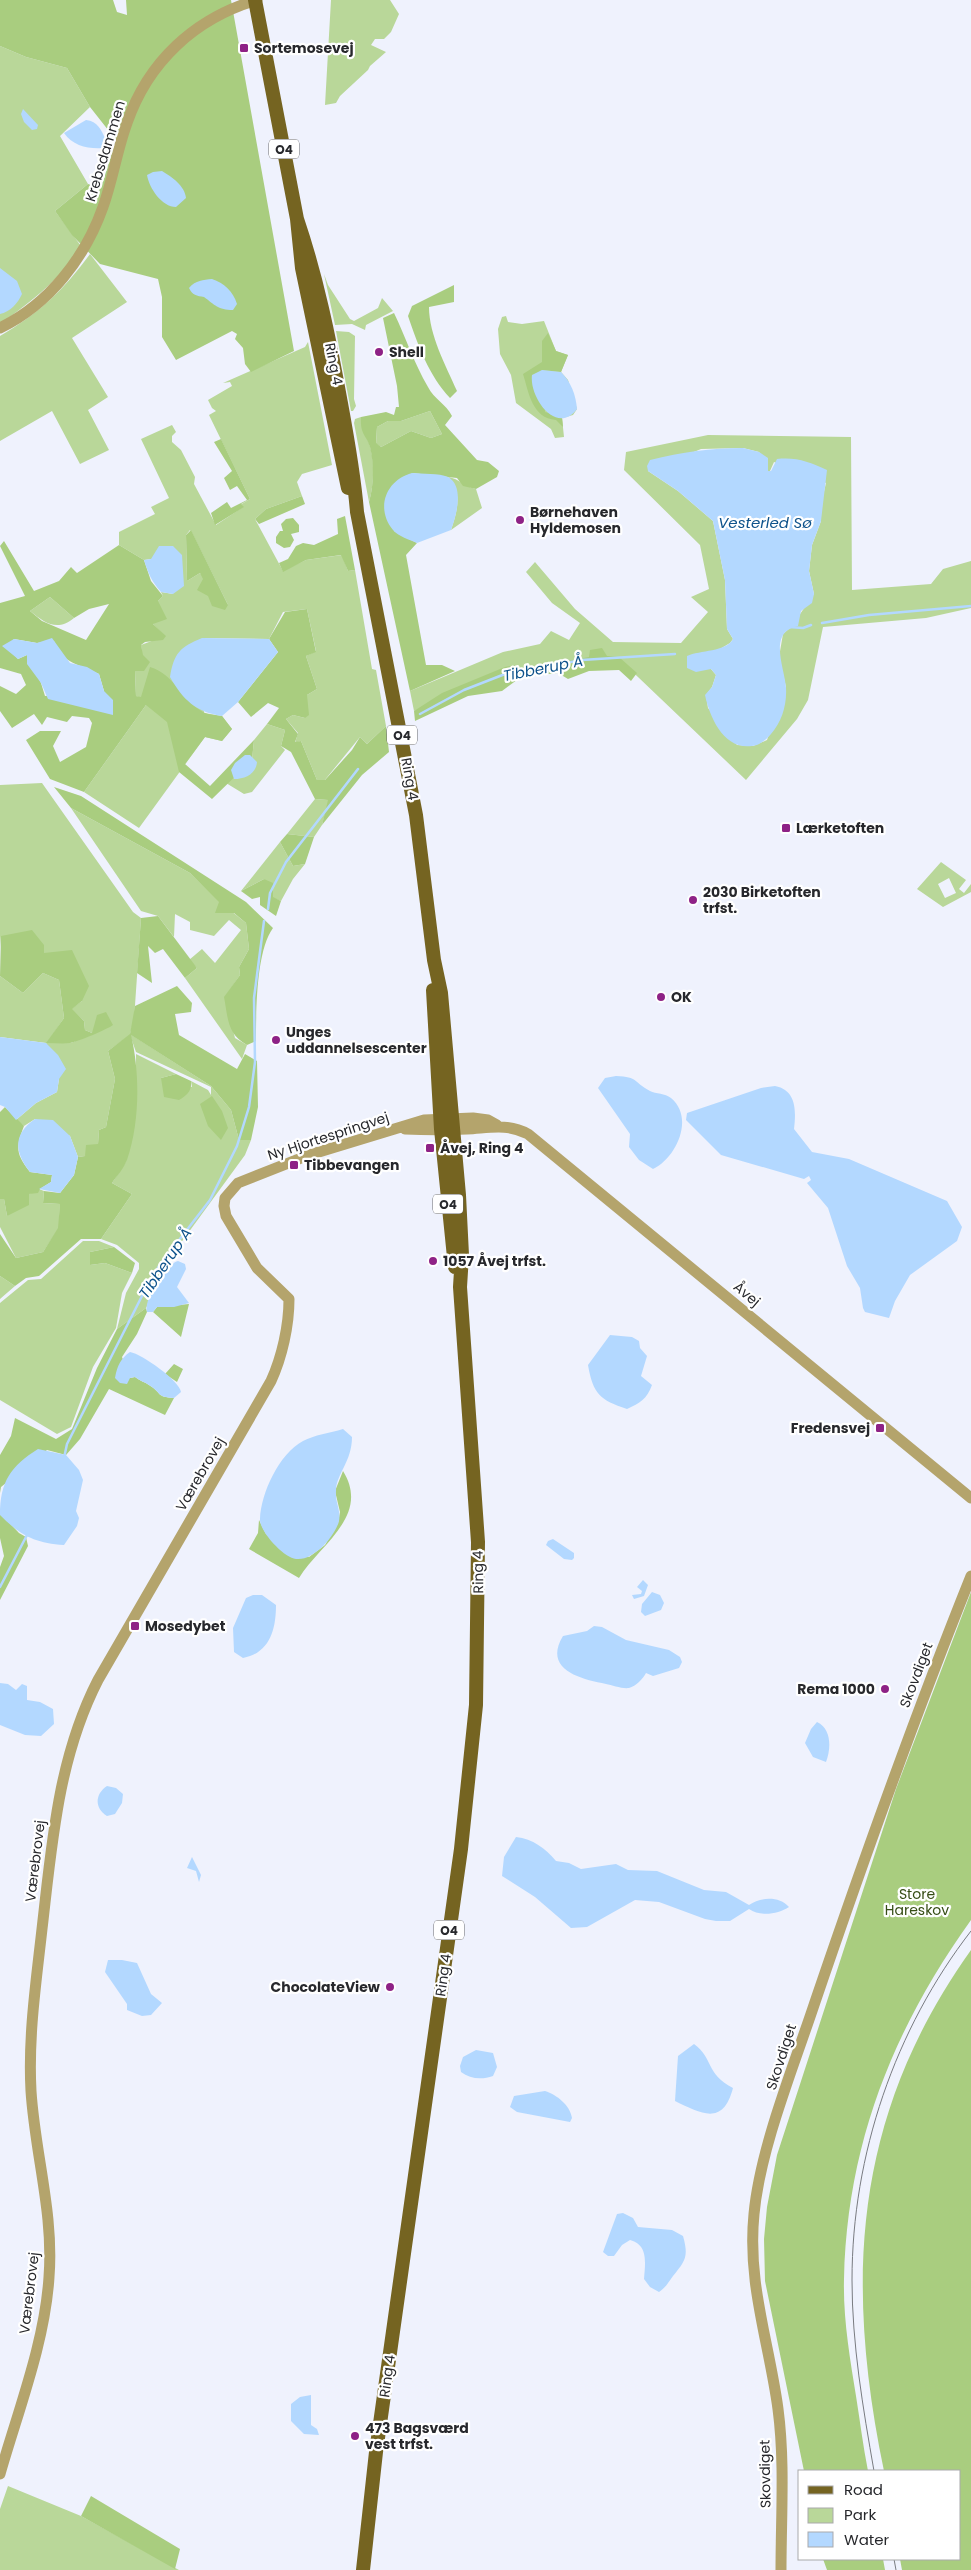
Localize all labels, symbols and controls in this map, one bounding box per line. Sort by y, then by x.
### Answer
place label: Sortemosevej [254,38,354,58]
marker: Sortemosevej [238,42,250,54]
street label: Krebsdammen [80,98,130,204]
road number: O4 [269,140,299,158]
street label: Ring 4 [320,341,348,387]
place label: Shell [389,342,424,362]
marker: Shell [373,346,385,358]
place label: Børnehaven Hyldemosen [530,502,621,538]
water label: Vesterled Sø [718,512,812,533]
marker: Børnehaven Hyldemosen [514,514,526,526]
water label: Tibberup Å [501,650,585,686]
road number: O4 [387,726,417,744]
street label: Ring 4 [396,756,424,802]
place label: Lærketoften [796,818,884,838]
marker: Lærketoften [780,822,792,834]
place label: 2030 Birketoften trfst. [703,882,821,918]
marker: 2030 Birketoften trfst. [687,894,699,906]
place label: OK [671,987,692,1007]
marker: OK [655,991,667,1003]
place label: Unges uddannelsescenter [286,1022,427,1058]
marker: Unges uddannelsescenter [270,1034,282,1046]
street label: Ny Hjortespringvej [265,1107,391,1165]
place label: Åvej, Ring 4 [440,1138,523,1158]
marker: Åvej, Ring 4 [424,1142,436,1154]
place label: Tibbevangen [304,1155,399,1175]
marker: Tibbevangen [288,1159,300,1171]
road number: O4 [433,1194,463,1214]
water label: Tibberup Å [134,1223,196,1303]
place label: 1057 Åvej trfst. [443,1251,546,1271]
marker: 1057 Åvej trfst. [427,1255,439,1267]
street label: Åvej [729,1277,765,1311]
place label: Fredensvej [791,1418,870,1438]
marker: Fredensvej [874,1422,886,1434]
street label: Værebrovej [171,1433,229,1515]
street label: Ring 4 [468,1550,488,1594]
place label: Mosedybet [145,1616,226,1636]
marker: Mosedybet [129,1620,141,1632]
street label: Skovdiget [894,1639,938,1711]
place label: Rema 1000 [797,1679,875,1699]
marker: Rema 1000 [879,1683,891,1695]
street label: Værebrovej [20,1819,50,1903]
park label: Store Hareskov [885,1884,949,1920]
road number: O4 [434,1920,464,1940]
street label: Ring 4 [430,1952,456,1998]
place label: ChocolateView [271,1977,381,1997]
marker: ChocolateView [384,1981,396,1993]
street label: Skovdiget [761,2021,801,2093]
street label: Værebrovej [14,2251,44,2335]
street label: Ring 4 [374,2353,400,2399]
place label: 473 Bagsværd vest trfst. [365,2418,469,2454]
marker: 473 Bagsværd vest trfst. [349,2430,361,2442]
street label: Skovdiget [754,2440,776,2508]
legend [798,2470,961,2560]
text: Road [844,2479,883,2500]
text: Park [844,2504,876,2525]
text: Water [844,2529,890,2550]

